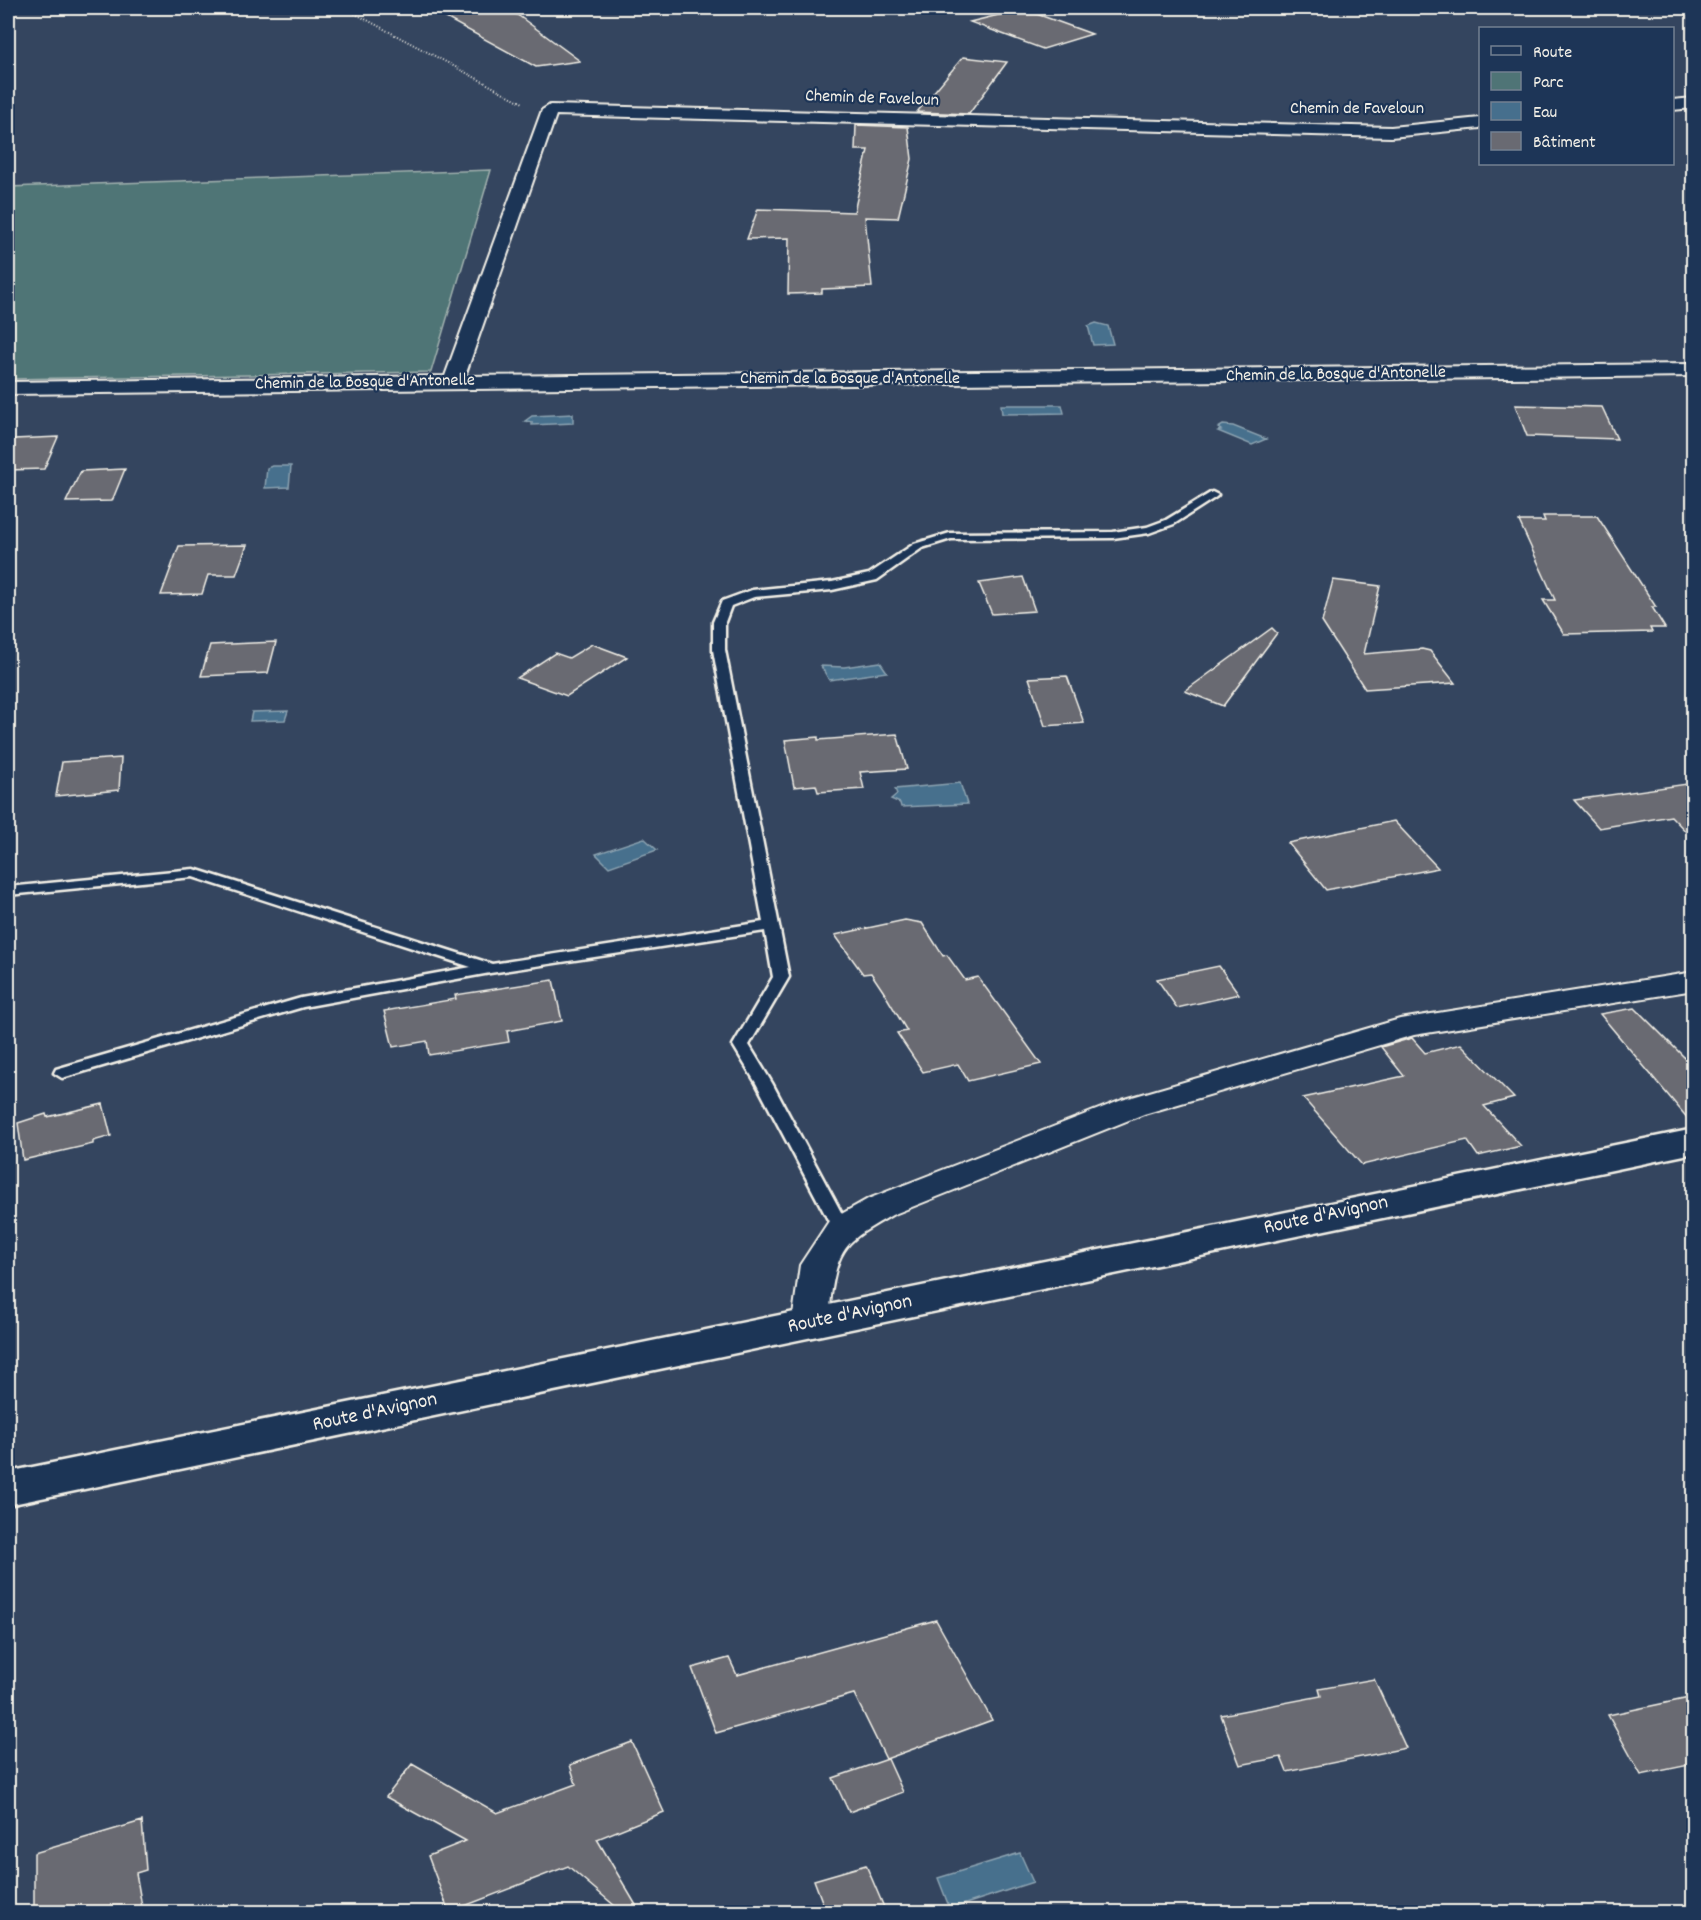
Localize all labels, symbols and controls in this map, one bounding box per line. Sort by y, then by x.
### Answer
legend [1479,27,1674,165]
text: Route [1533,41,1572,66]
text: Parc [1533,71,1564,96]
street label: Chemin de Faveloun [805,84,939,114]
street label: Chemin de Faveloun [1290,97,1424,122]
text: Eau [1533,101,1557,126]
text: Bâtiment [1533,131,1596,156]
street label: Chemin de la Bosque d'Antonelle [1226,361,1446,389]
street label: Chemin de la Bosque d'Antonelle [740,367,960,392]
street label: Chemin de la Bosque d'Antonelle [255,369,475,397]
street label: Route d'Avignon [1261,1188,1391,1244]
street label: Route d'Avignon [785,1287,915,1343]
street label: Route d'Avignon [310,1385,440,1441]

